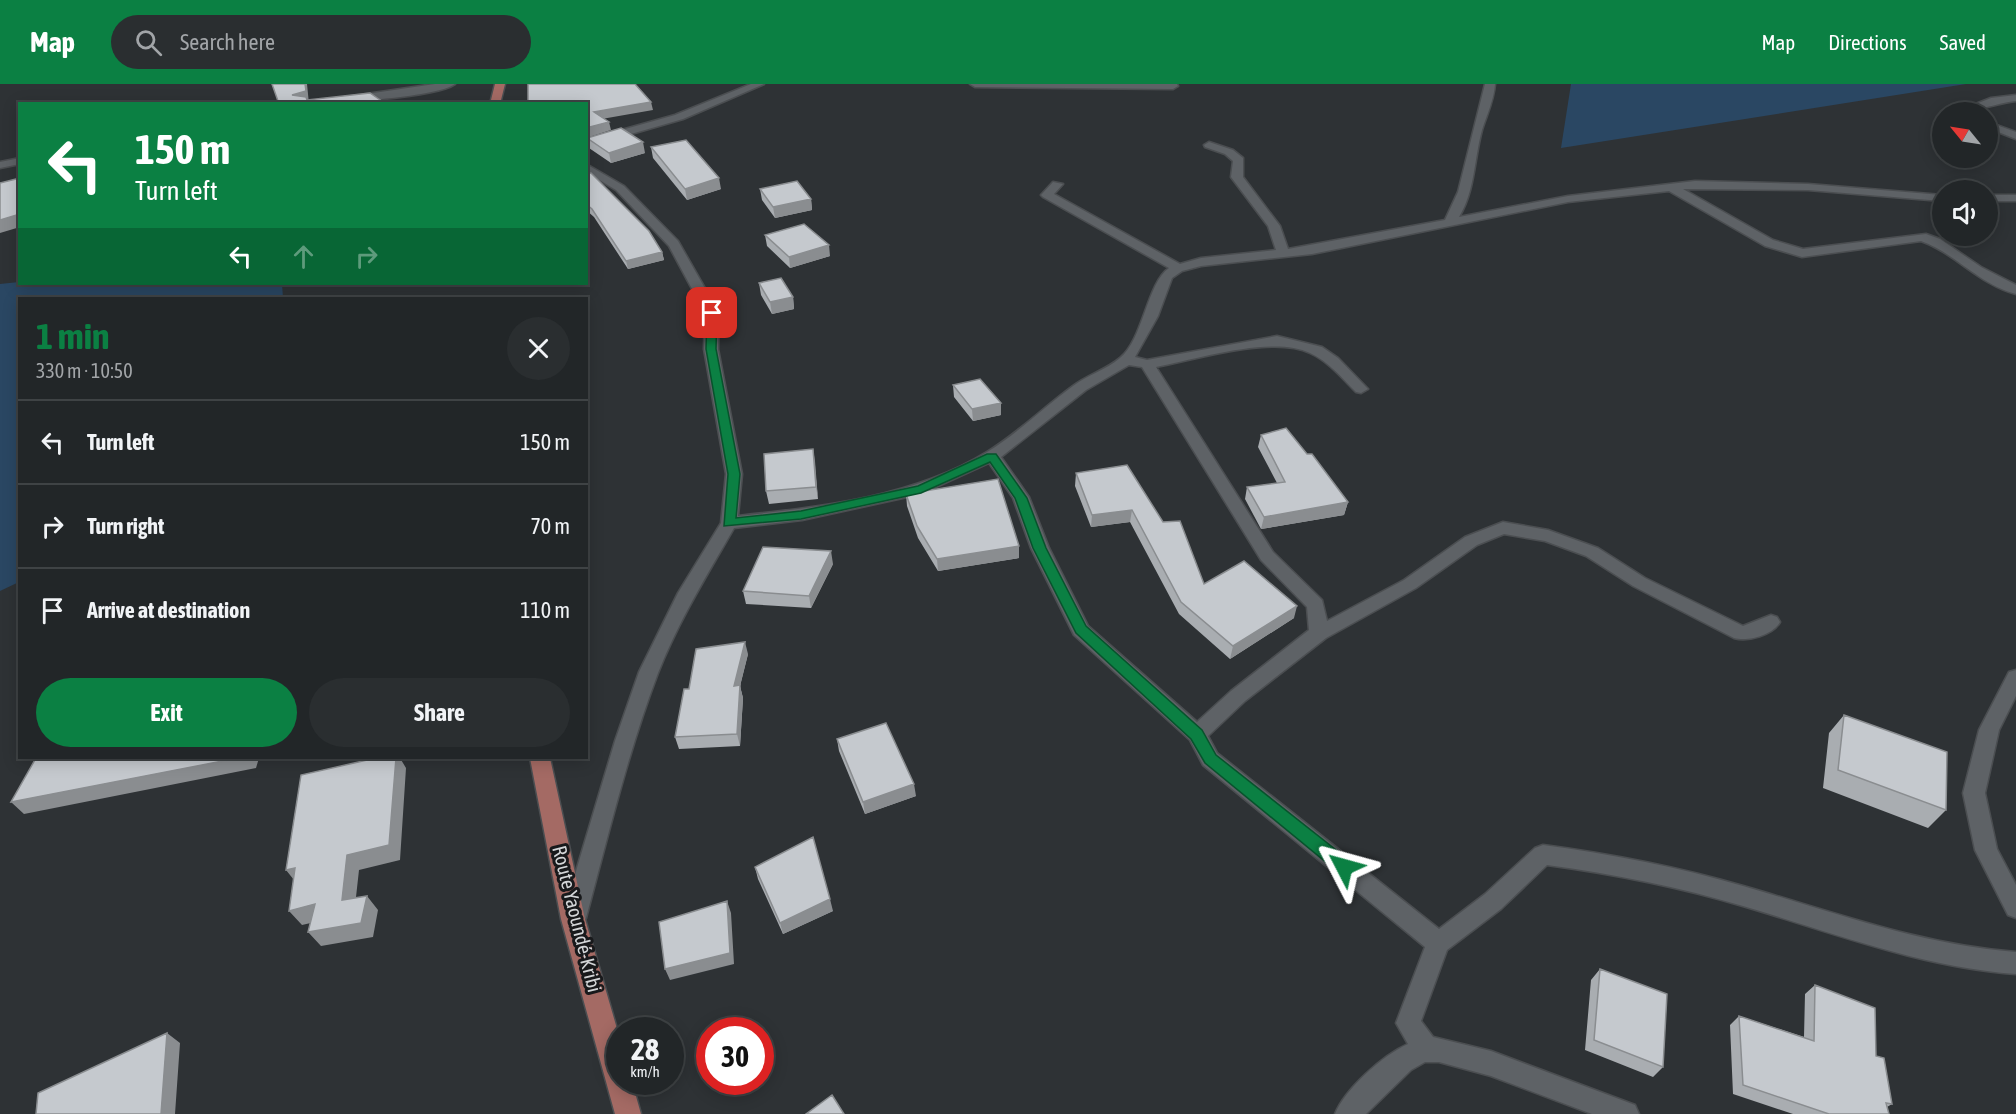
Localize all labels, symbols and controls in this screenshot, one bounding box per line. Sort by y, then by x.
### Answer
search box [111,15,531,69]
text: Map [30,26,75,58]
icon: search [132,26,165,59]
text: Search here [180,29,275,55]
text: Map [1761,30,1795,54]
text: Directions [1828,30,1907,54]
text: Saved [1940,30,1986,54]
north arrow [1932,102,1998,168]
map controls [1932,102,1998,246]
text: 150 m [135,125,230,173]
icon: left [36,126,114,204]
text: Turn left [135,175,218,206]
button: sound [1932,180,1998,246]
icon: left [224,240,257,273]
icon: ahead [287,240,320,273]
icon: right [350,240,383,273]
pin [686,287,737,338]
icon: arrive [695,296,728,329]
text: 1 min [36,315,110,357]
button: close [507,317,570,380]
text: 330 m · 10:50 [36,359,133,382]
icon: left [36,426,69,459]
text: Turn left [87,429,154,455]
text: 150 m [520,429,570,455]
icon: right [36,510,69,543]
text: Turn right [87,513,164,539]
text: 70 m [530,513,570,539]
icon: arrive [36,594,69,627]
text: Arrive at destination [87,597,250,623]
text: 110 m [520,597,570,623]
button: Exit [36,678,297,747]
button: Share [309,678,570,747]
position arrow [1312,835,1376,899]
street label: Route Yaoundé-Kribi [548,843,607,995]
speed limit sign: 30 [696,1017,774,1095]
text: 28 [631,1032,659,1066]
text: km/h [630,1063,660,1080]

